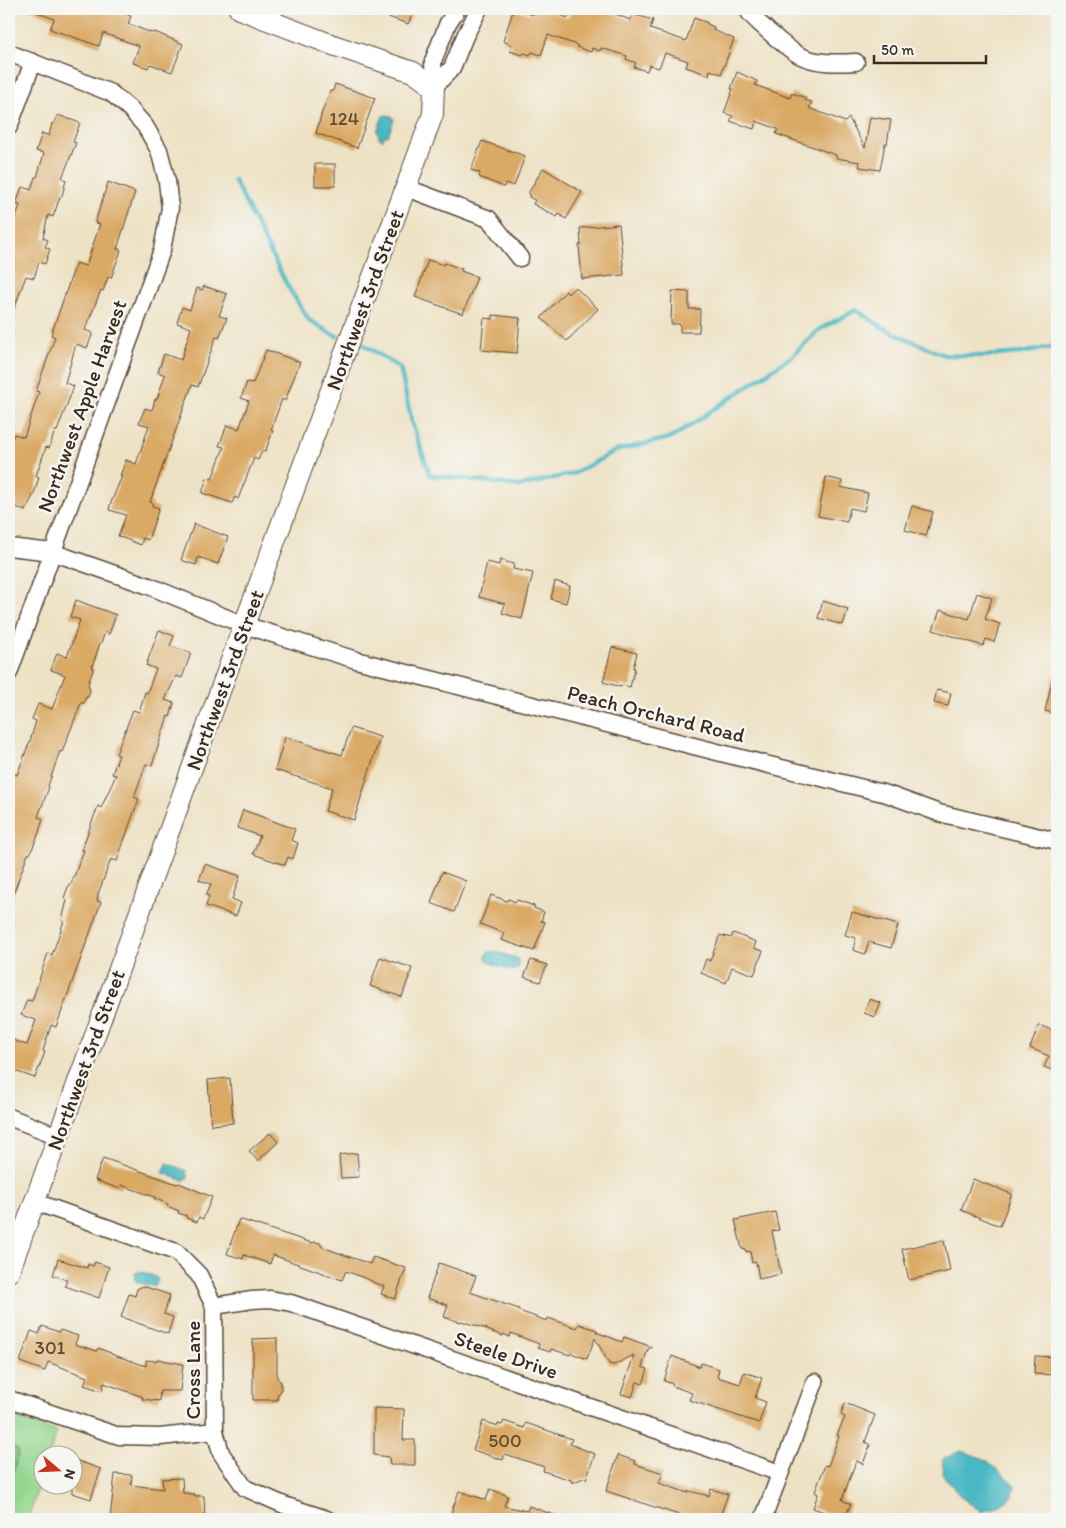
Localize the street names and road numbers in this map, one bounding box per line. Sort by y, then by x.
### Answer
street label: Northwest 3rd Street [320,206,409,393]
street label: Northwest Apple Harvest [31,296,132,516]
street label: Northwest 3rd Street [180,586,269,773]
street label: Peach Orchard Road [565,679,748,748]
street label: Northwest 3rd Street [41,966,130,1153]
street label: Cross Lane [180,1321,205,1419]
street label: Steele Drive [451,1325,561,1384]

